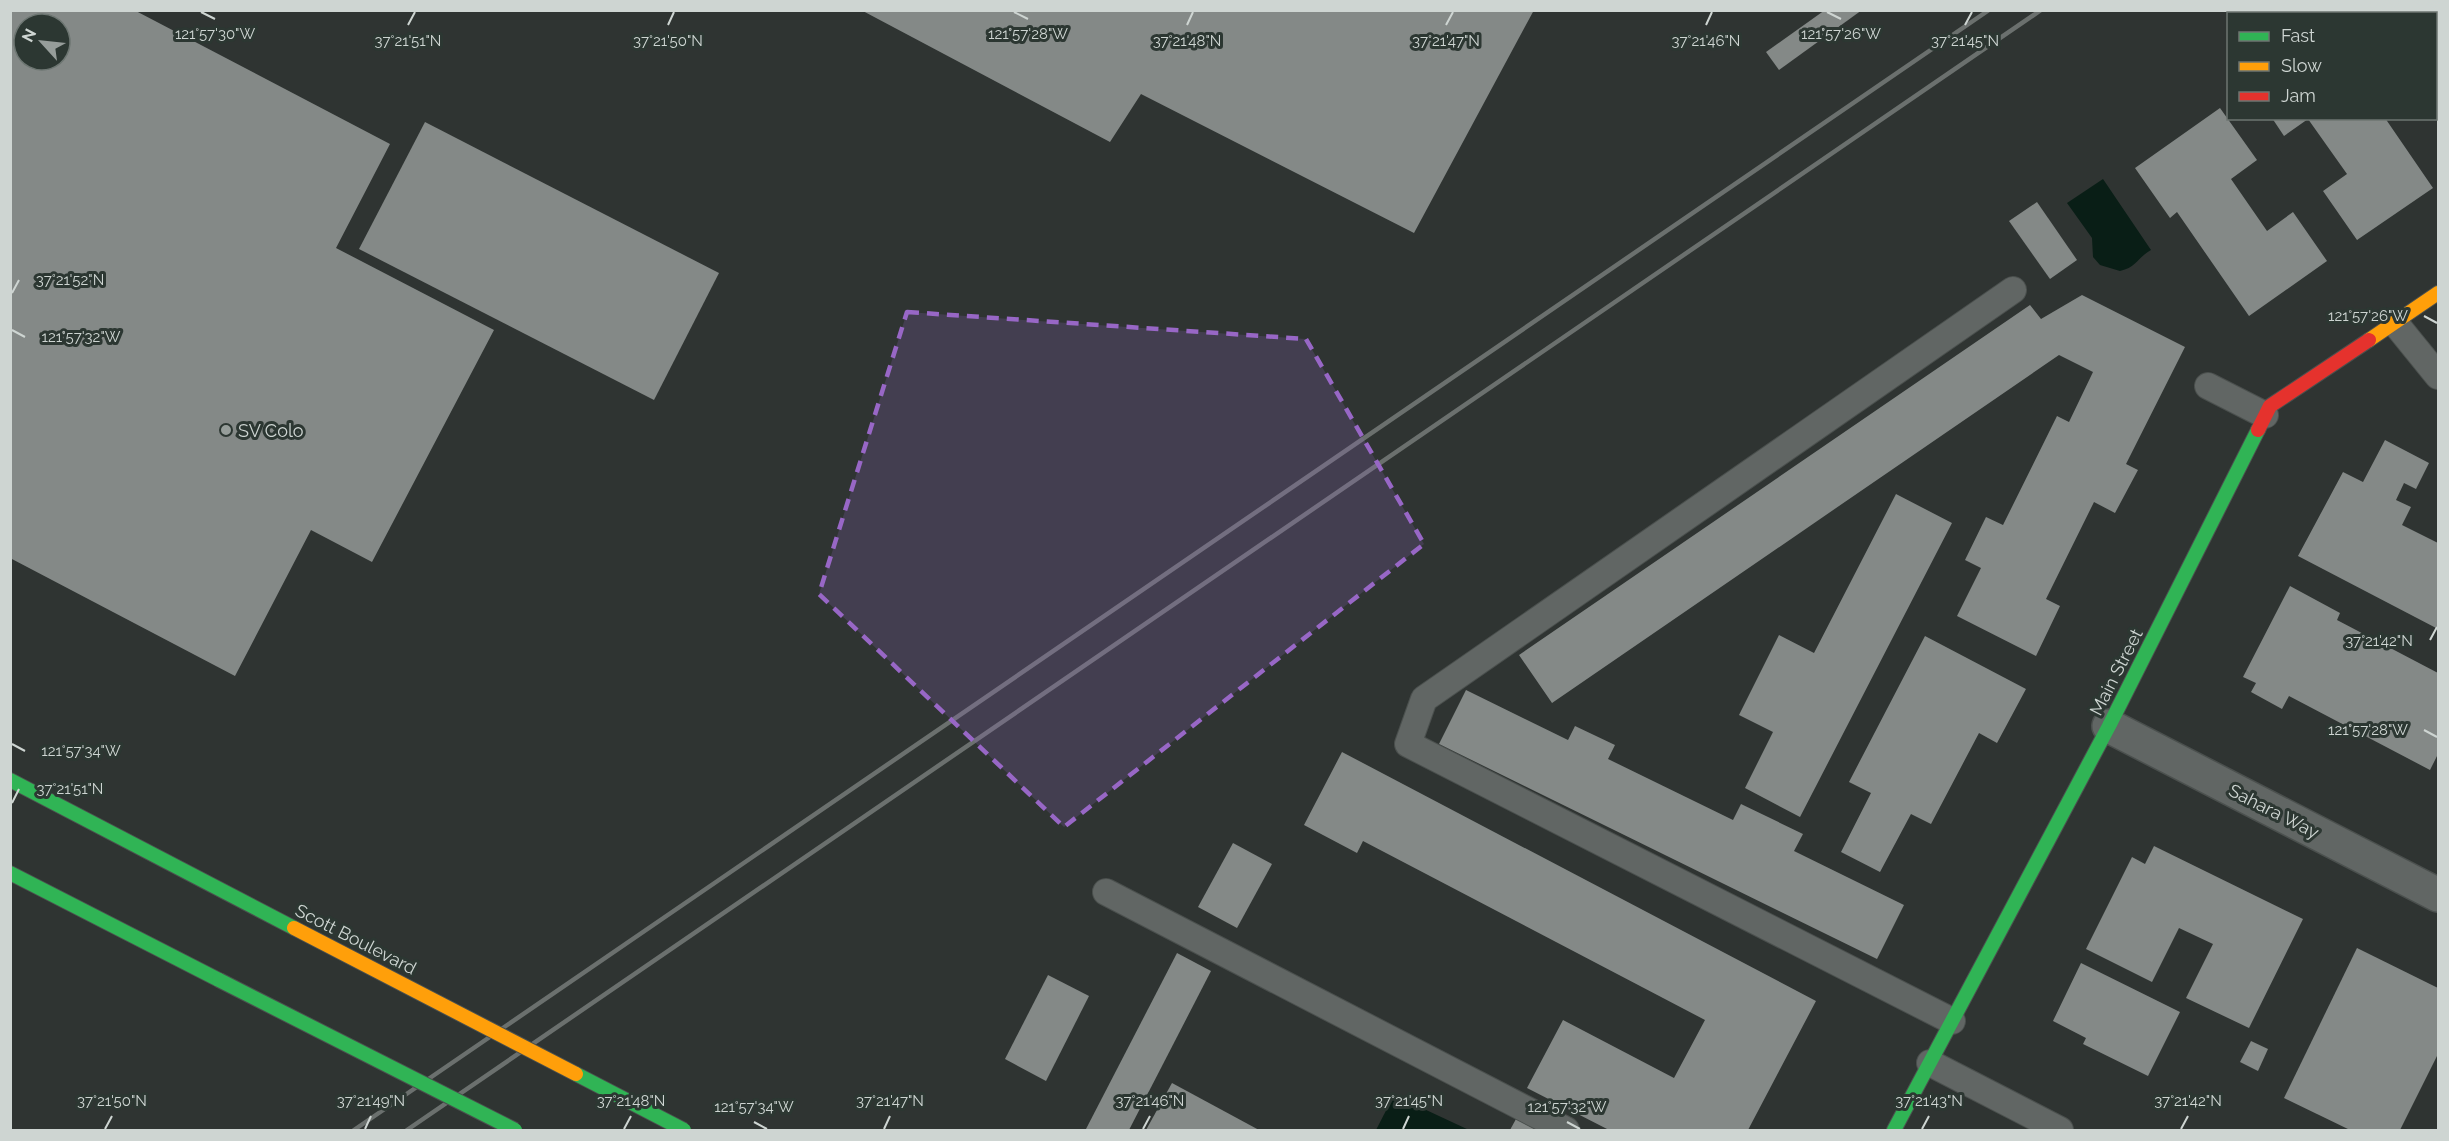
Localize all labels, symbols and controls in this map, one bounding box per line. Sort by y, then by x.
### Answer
north arrow [12,12,72,72]
legend [2227,12,2437,120]
text: 121°57'30"W [175,25,255,43]
text: 121°57'28"W [988,25,1068,43]
text: 121°57'26"W [1801,25,1881,43]
text: Fast [2281,25,2315,46]
text: N [18,26,40,45]
text: 37°21'51"N [375,32,441,50]
text: 37°21'50"N [633,32,703,50]
text: 37°21'48"N [1153,32,1221,50]
text: 37°21'47"N [1412,32,1480,50]
text: 37°21'46"N [1672,32,1740,50]
text: 37°21'45"N [1931,32,1999,50]
text: Slow [2281,55,2322,76]
text: Jam [2281,85,2316,106]
text: 37°21'52"N [36,271,104,289]
text: 121°57'26"W [2328,307,2408,325]
text: 121°57'32"W [42,328,121,346]
place label: SV Colo [238,420,304,441]
marker: SV Colo [219,423,233,437]
street label: Main Street [2085,625,2147,719]
text: 37°21'42"N [2345,632,2413,650]
text: 121°57'28"W [2328,721,2408,739]
text: 121°57'34"W [41,742,121,760]
street label: Sahara Way [2225,779,2323,843]
text: 37°21'51"N [37,780,103,798]
street label: Scott Boulevard [292,899,420,979]
text: 37°21'50"N [77,1092,147,1110]
text: 37°21'49"N [337,1092,405,1110]
text: 37°21'48"N [597,1092,665,1110]
text: 37°21'47"N [856,1092,924,1110]
text: 37°21'46"N [1116,1092,1184,1110]
text: 37°21'45"N [1375,1092,1443,1110]
text: 37°21'43"N [1895,1092,1963,1110]
text: 37°21'42"N [2154,1092,2222,1110]
text: 121°57'34"W [714,1098,794,1116]
text: 121°57'32"W [1528,1098,1607,1116]

